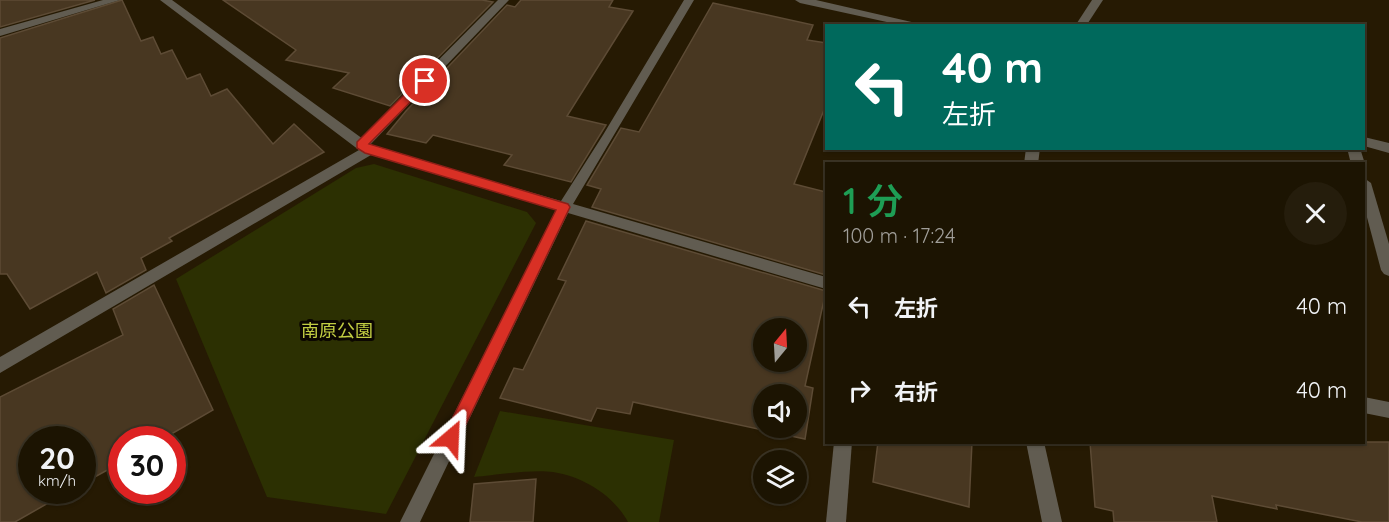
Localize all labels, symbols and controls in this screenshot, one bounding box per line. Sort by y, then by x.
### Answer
text: 40 m [942,41,1043,94]
icon: left [843,48,921,126]
pin [399,55,450,106]
icon: arrive [408,64,441,97]
text: 左折 [942,97,996,131]
text: 1 分 [843,178,903,223]
button: close [1284,182,1347,245]
text: 100 m · 17:24 [843,223,955,248]
icon: left [843,290,876,323]
text: 40 m [1296,292,1347,320]
text: 左折 [894,294,938,322]
north arrow [753,318,807,372]
map controls [753,318,807,504]
park label: 南原公園 [301,319,373,342]
icon: right [843,374,876,407]
text: 40 m [1296,376,1347,404]
text: 右折 [894,378,938,406]
button: sound [753,384,807,438]
position arrow [419,406,483,470]
speed limit sign: 30 [108,426,186,504]
text: 20 [39,439,75,477]
button: layers [753,450,807,504]
text: km/h [38,471,76,490]

